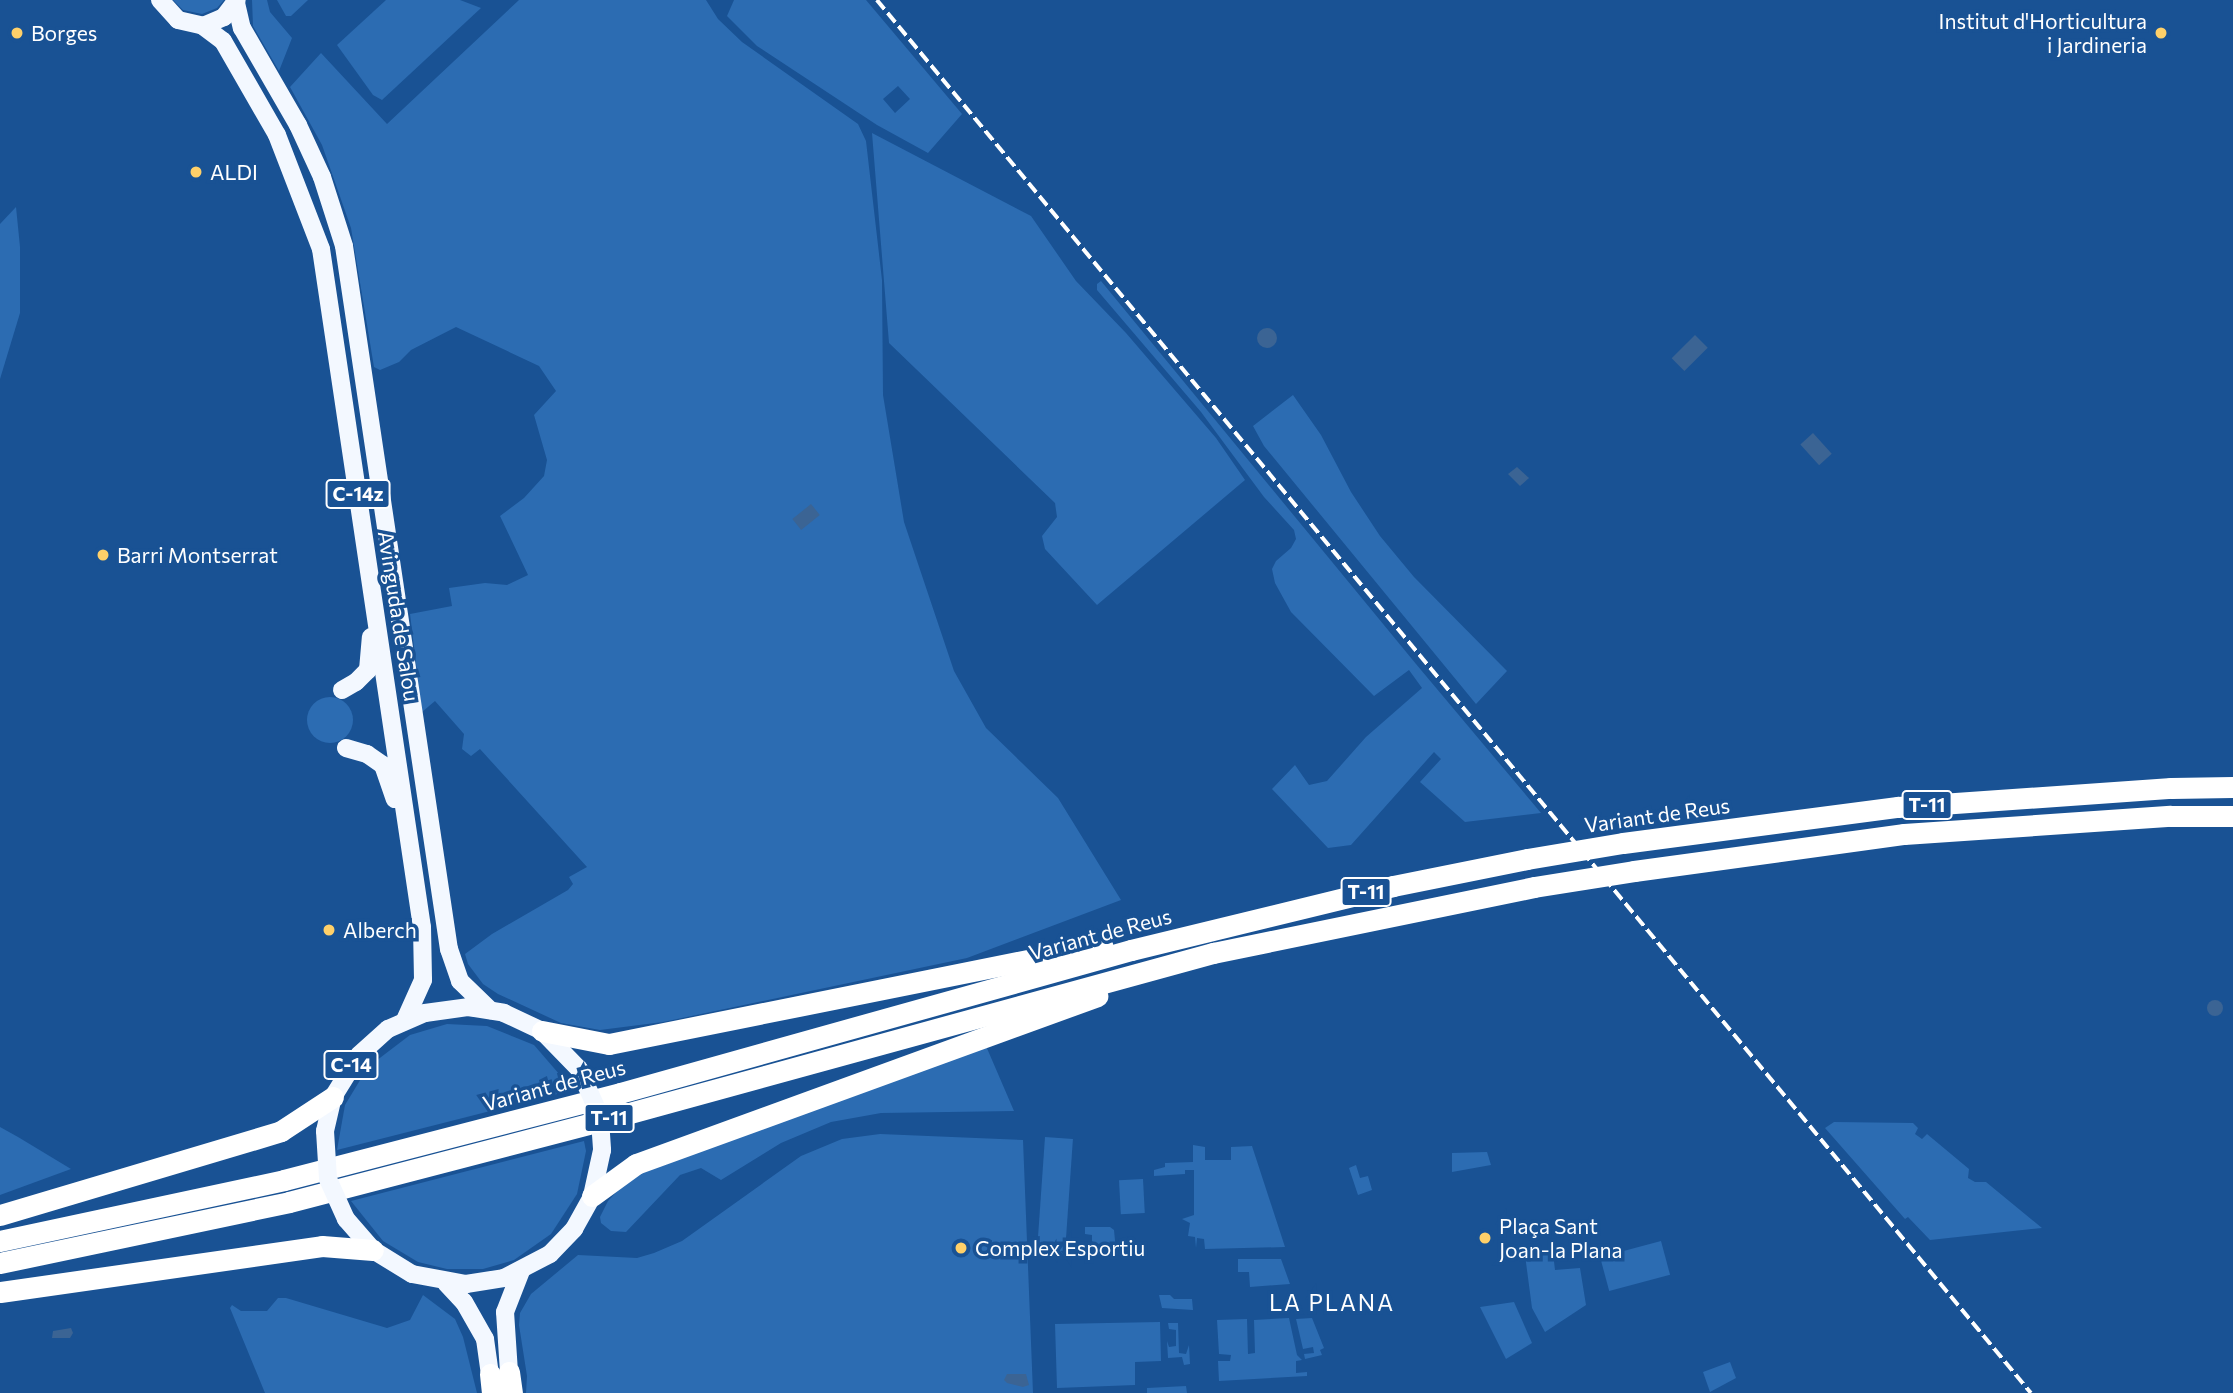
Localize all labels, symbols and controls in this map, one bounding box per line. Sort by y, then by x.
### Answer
place label: Institut d'Horticultura i Jardineria [1939,8,2147,58]
place label: Borges [31,20,97,46]
marker: Borges [9,25,25,41]
marker: Institut d'Horticultura i Jardineria [2153,25,2169,41]
place label: ALDI [210,159,258,185]
marker: ALDI [188,164,204,180]
road number: C-14z [325,478,391,509]
street label: Avinguda de Salou [373,529,425,703]
place label: Barri Montserrat [117,542,278,568]
marker: Barri Montserrat [95,547,111,563]
road number: T-11 [1901,790,1953,820]
street label: Variant de Reus [1583,792,1731,838]
road number: T-11 [1340,876,1392,908]
street label: Variant de Reus [1026,903,1174,965]
place label: Alberch [343,917,417,943]
marker: Alberch [321,922,337,938]
road number: C-14 [323,1050,379,1080]
street label: Variant de Reus [480,1054,628,1116]
road number: T-11 [583,1102,635,1134]
place label: Plaça Sant Joan-la Plana [1499,1213,1622,1263]
marker: Plaça Sant Joan-la Plana [1477,1230,1493,1246]
place label: Complex Esportiu [975,1235,1145,1261]
marker: Complex Esportiu [953,1240,969,1256]
district label: LA PLANA [1270,1288,1394,1316]

